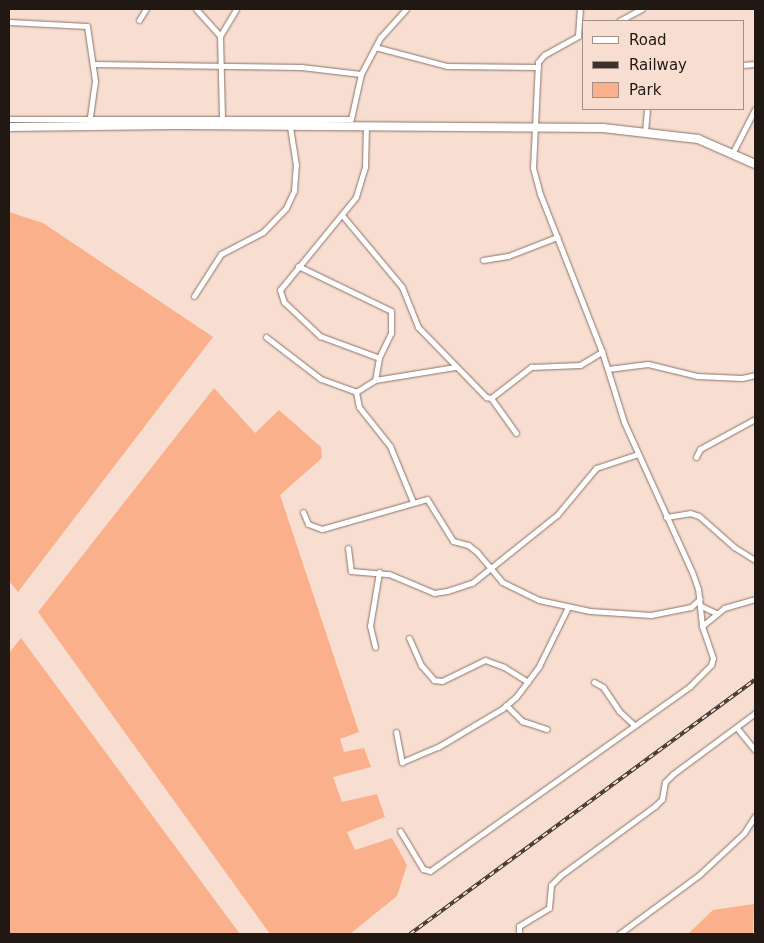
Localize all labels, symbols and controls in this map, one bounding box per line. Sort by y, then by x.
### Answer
legend [582,20,744,110]
text: Road [629,31,667,49]
text: Railway [629,56,687,74]
text: Park [629,81,661,99]

